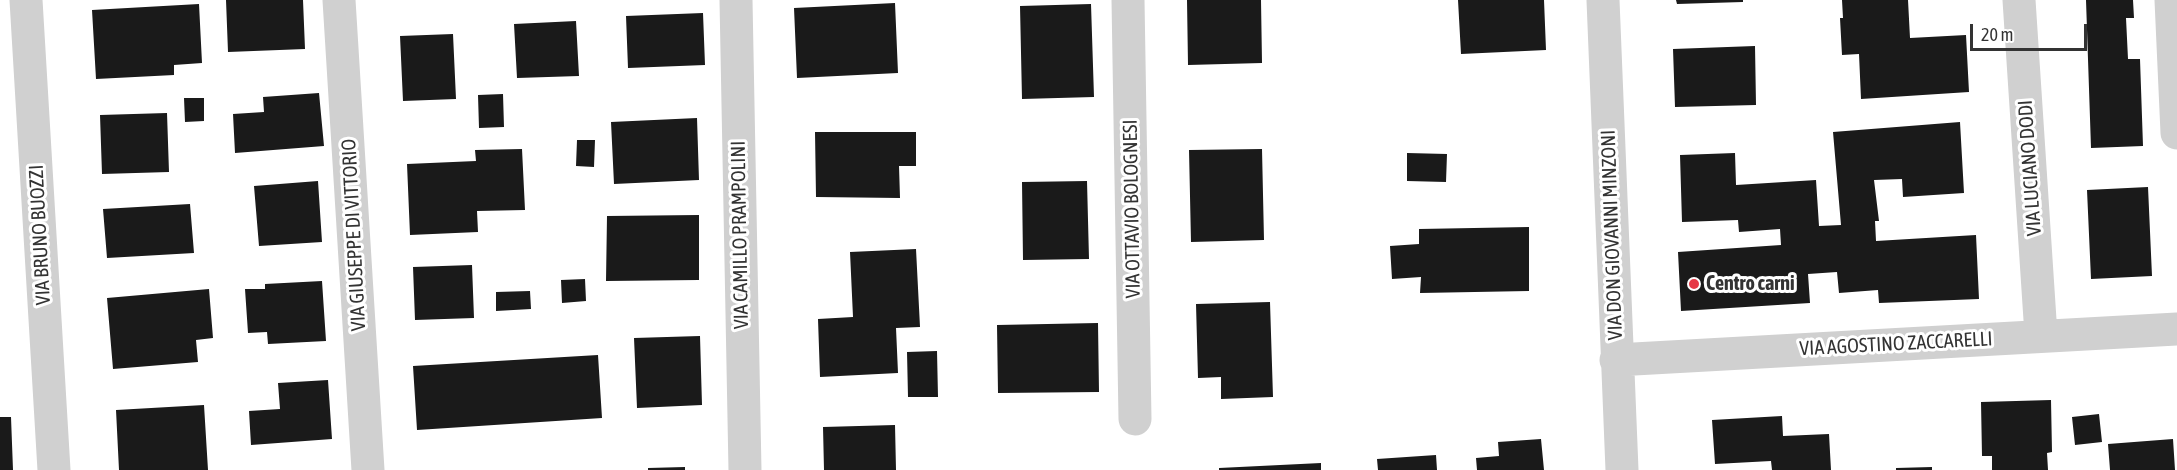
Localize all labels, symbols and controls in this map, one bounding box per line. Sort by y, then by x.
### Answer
scale bar [1973,12,2090,50]
text: 20 m [1981,24,2013,45]
street label: VIA LUCIANO DODI [2013,99,2047,237]
street label: VIA OTTAVIO BOLOGNESI [1118,119,1146,299]
street label: VIA DON GIOVANNI MINZONI [1596,129,1628,341]
street label: VIA GIUSEPPE DI VITTORIO [337,138,371,332]
street label: VIA CAMILLO PRAMPOLINI [726,141,754,329]
street label: VIA BRUNO BUOZZI [24,164,56,306]
place label: Centro carni [1706,272,1794,296]
marker: Centro carni [1687,277,1701,291]
street label: VIA AGOSTINO ZACCARELLI [1799,327,1993,361]

